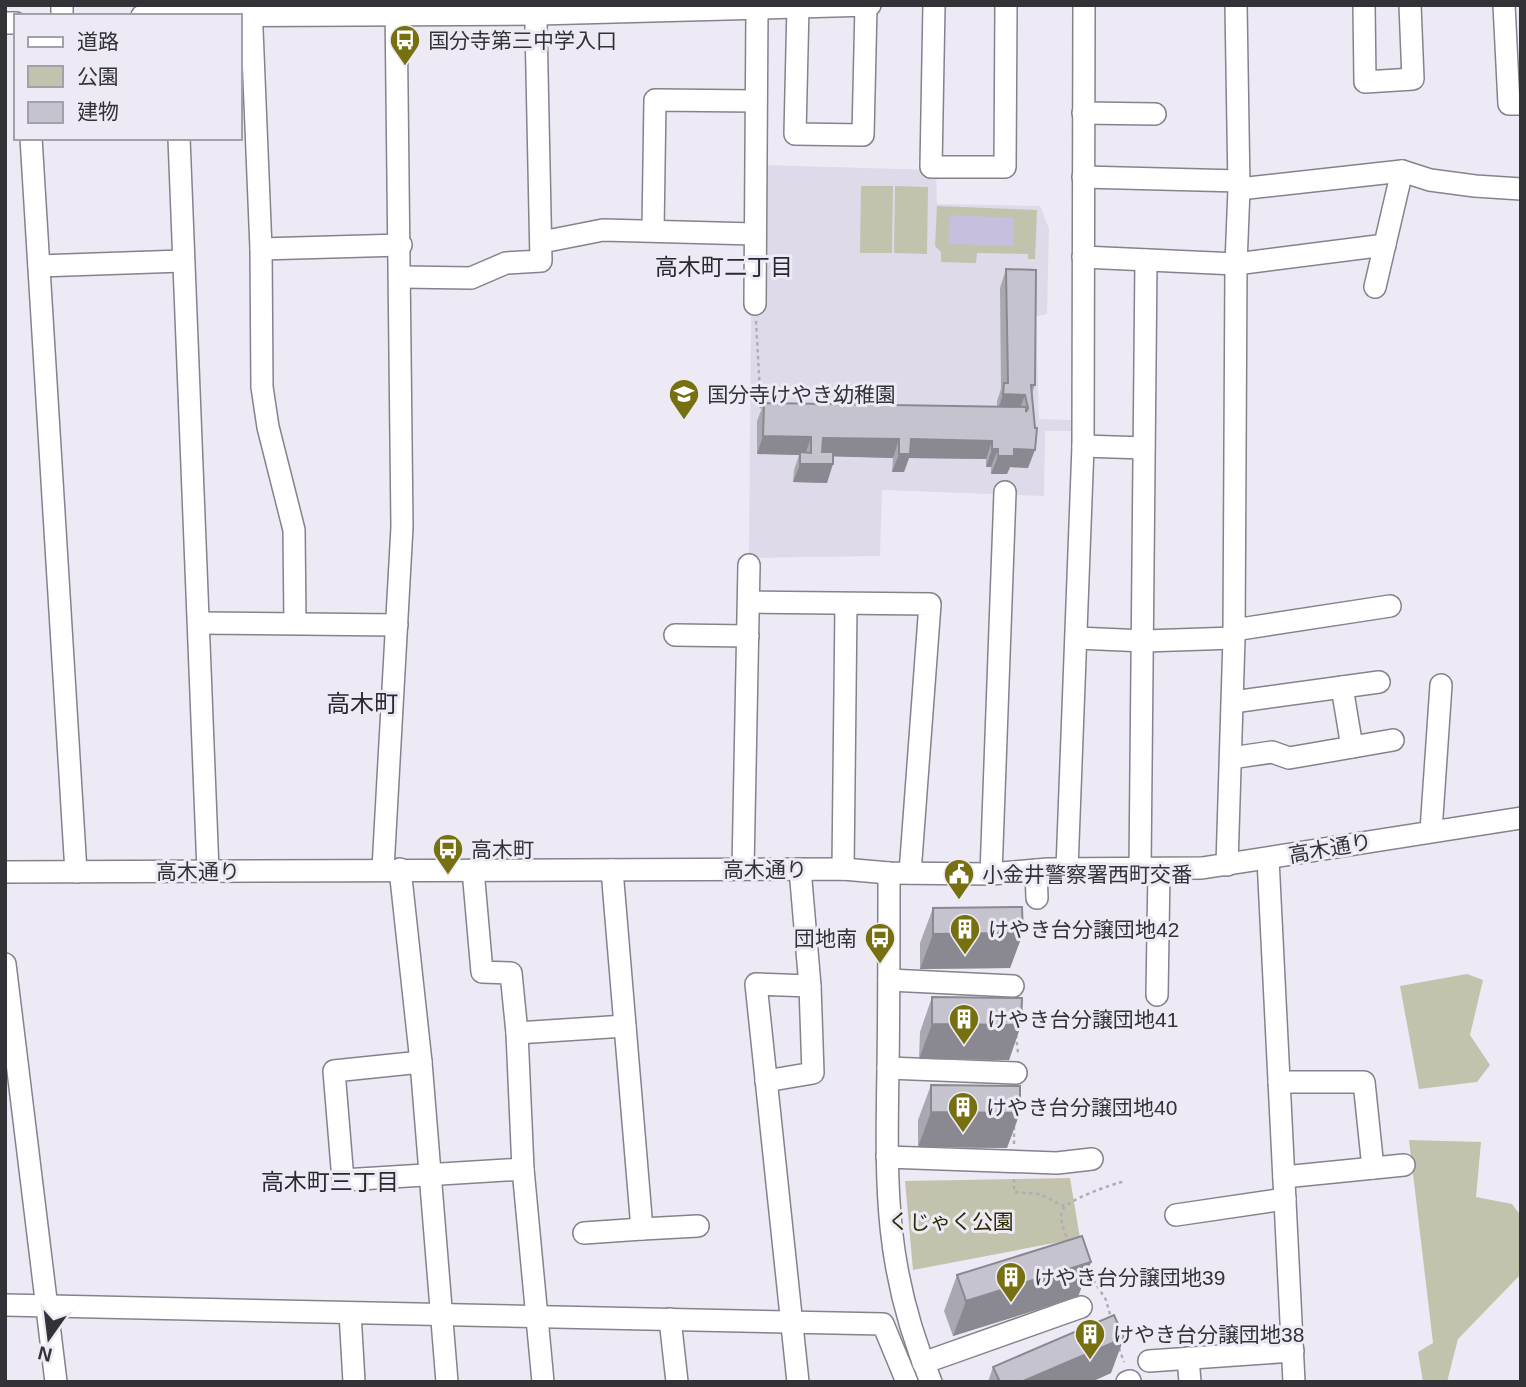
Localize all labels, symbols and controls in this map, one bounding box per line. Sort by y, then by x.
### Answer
legend [14,14,242,140]
bus stop icon: 国分寺第三中学入口 [388,23,422,67]
place label: 国分寺第三中学入口 [428,29,617,52]
text: 道路 [77,30,119,53]
text: 公園 [77,65,119,88]
text: 建物 [77,100,119,123]
district label: 高木町二丁目 [655,254,793,280]
school or university icon: 国分寺けやき幼稚園 [667,377,701,421]
place label: 国分寺けやき幼稚園 [707,383,896,406]
district label: 高木町 [326,690,398,717]
street label: 高木通り [1287,829,1373,867]
bus stop icon: 高木町 [431,832,465,876]
place label: 高木町 [471,838,534,861]
public building icon: 小金井警察署西町交番 [942,857,976,901]
street label: 高木通り [723,858,807,881]
street label: 高木通り [156,860,240,883]
place label: 小金井警察署西町交番 [982,863,1192,886]
building icon: けやき台分譲団地42 [948,912,982,956]
place label: けやき台分譲団地42 [988,918,1179,941]
bus stop icon: 団地南 [863,921,897,965]
place label: 団地南 [794,927,857,950]
building icon: けやき台分譲団地41 [947,1002,981,1046]
place label: けやき台分譲団地41 [987,1008,1178,1031]
building icon: けやき台分譲団地40 [946,1090,980,1134]
place label: けやき台分譲団地40 [986,1096,1177,1119]
district label: 高木町三丁目 [261,1169,399,1195]
park label: くじゃく公園 [888,1210,1014,1233]
building icon: けやき台分譲団地39 [994,1260,1028,1304]
place label: けやき台分譲団地39 [1034,1266,1225,1289]
north arrow [14,1303,84,1373]
building icon: けやき台分譲団地38 [1073,1317,1107,1361]
place label: けやき台分譲団地38 [1113,1323,1304,1346]
text: N [36,1342,54,1366]

